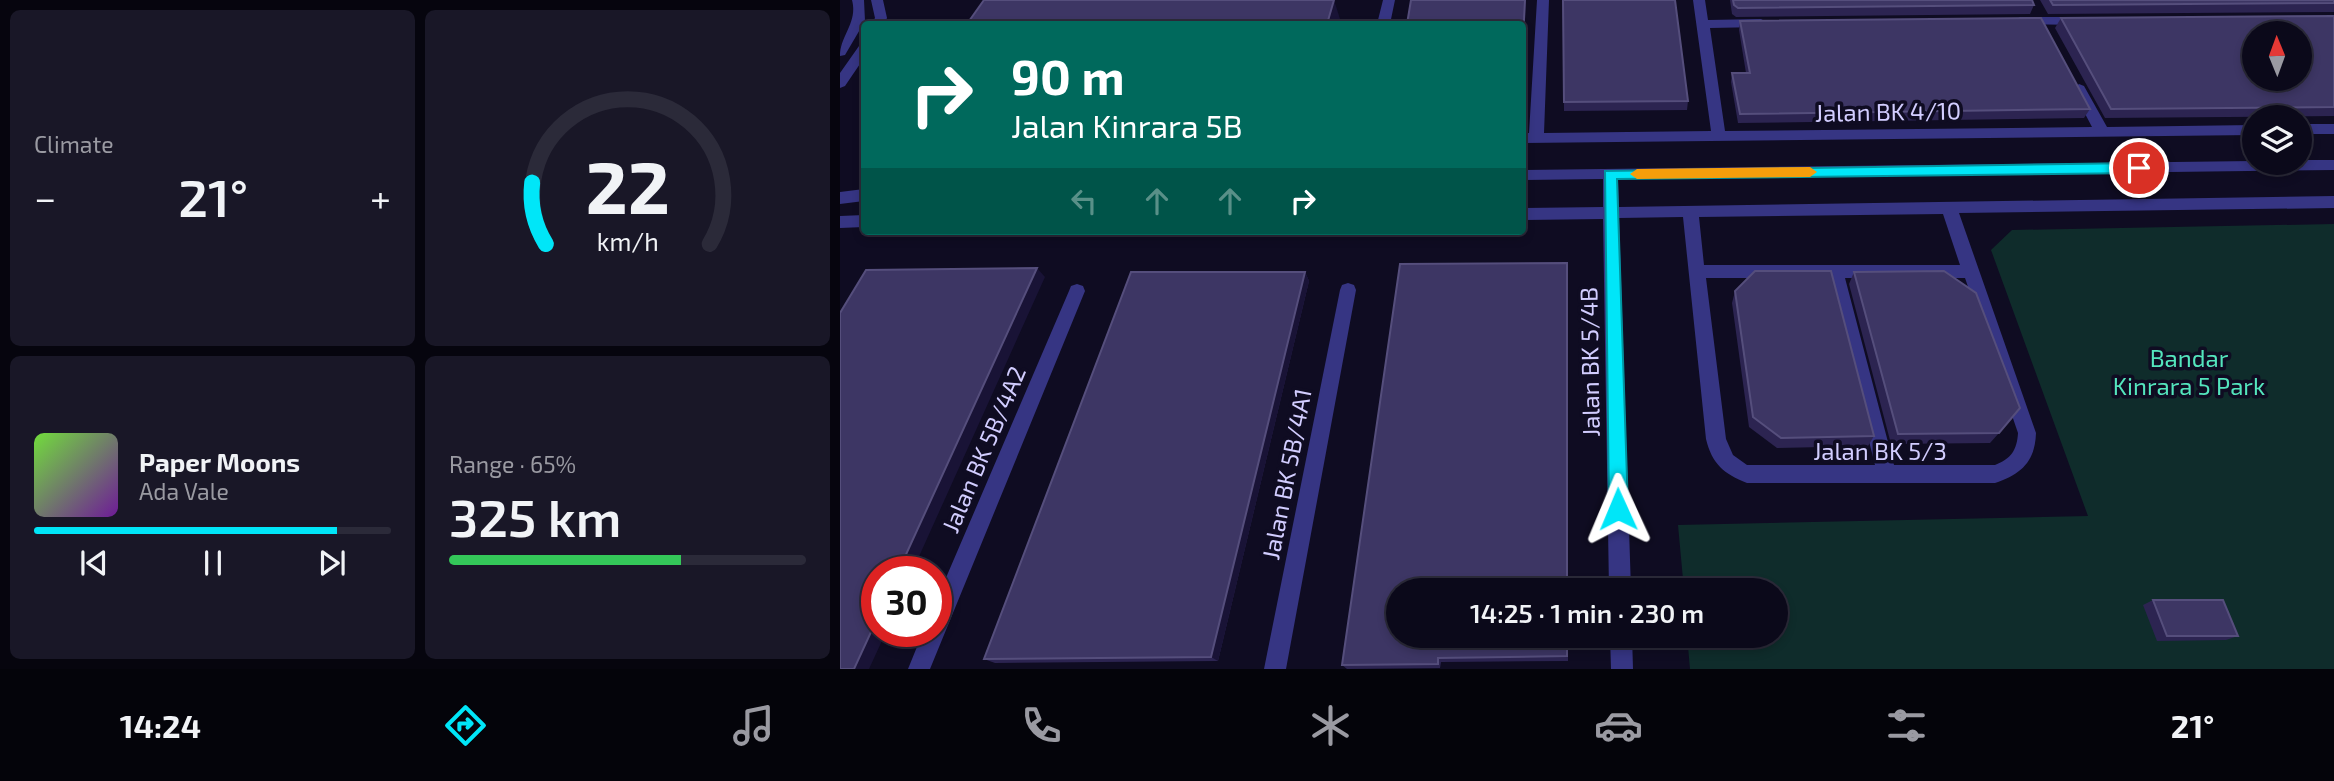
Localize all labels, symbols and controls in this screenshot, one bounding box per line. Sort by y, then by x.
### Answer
north arrow [2242,21,2312,91]
map controls [2242,21,2312,175]
text: 90 m [1011,46,1125,105]
icon: right [896,49,987,140]
street label: Jalan BK 4/10 [1815,95,1961,127]
button: layers [2242,105,2312,175]
text: Jalan Kinrara 5B [1011,106,1243,144]
text: Climate [34,130,114,158]
pin [2109,138,2169,198]
text: 22 [585,141,670,229]
icon: arrive [2120,149,2158,187]
text: 21° [178,165,248,227]
text: − [34,174,56,220]
text: + [370,174,391,220]
icon: left [1065,182,1103,220]
icon: ahead [1138,182,1176,220]
icon: ahead [1211,182,1249,220]
icon: right [1284,182,1322,220]
text: km/h [596,226,659,256]
street label: Jalan BK 5/4B [1573,287,1605,437]
park label: Bandar Kinrara 5 Park [2113,343,2265,400]
street label: Jalan BK 5B/4A2 [935,361,1031,537]
street label: Jalan BK 5B/4A1 [1255,386,1317,562]
street label: Jalan BK 5/3 [1813,436,1947,465]
text: Paper Moons [139,446,300,477]
text: Range · 65% [449,450,576,478]
position arrow [1581,472,1655,546]
text: Ada Vale [139,477,229,505]
text: 325 km [449,485,621,547]
icon: previous [75,544,113,582]
icon: pause [194,544,232,582]
icon: next [313,544,351,582]
speed limit sign: 30 [861,556,952,647]
text: 14:25 · 1 min · 230 m [1470,597,1704,628]
icon: directions [441,701,490,750]
icon: music [729,701,778,750]
icon: phone [1017,701,1066,750]
icon: climate [1306,701,1355,750]
icon: car [1594,701,1643,750]
icon: filters [1882,701,1931,750]
text: 14:24 [120,706,201,744]
text: 21° [2171,706,2214,744]

